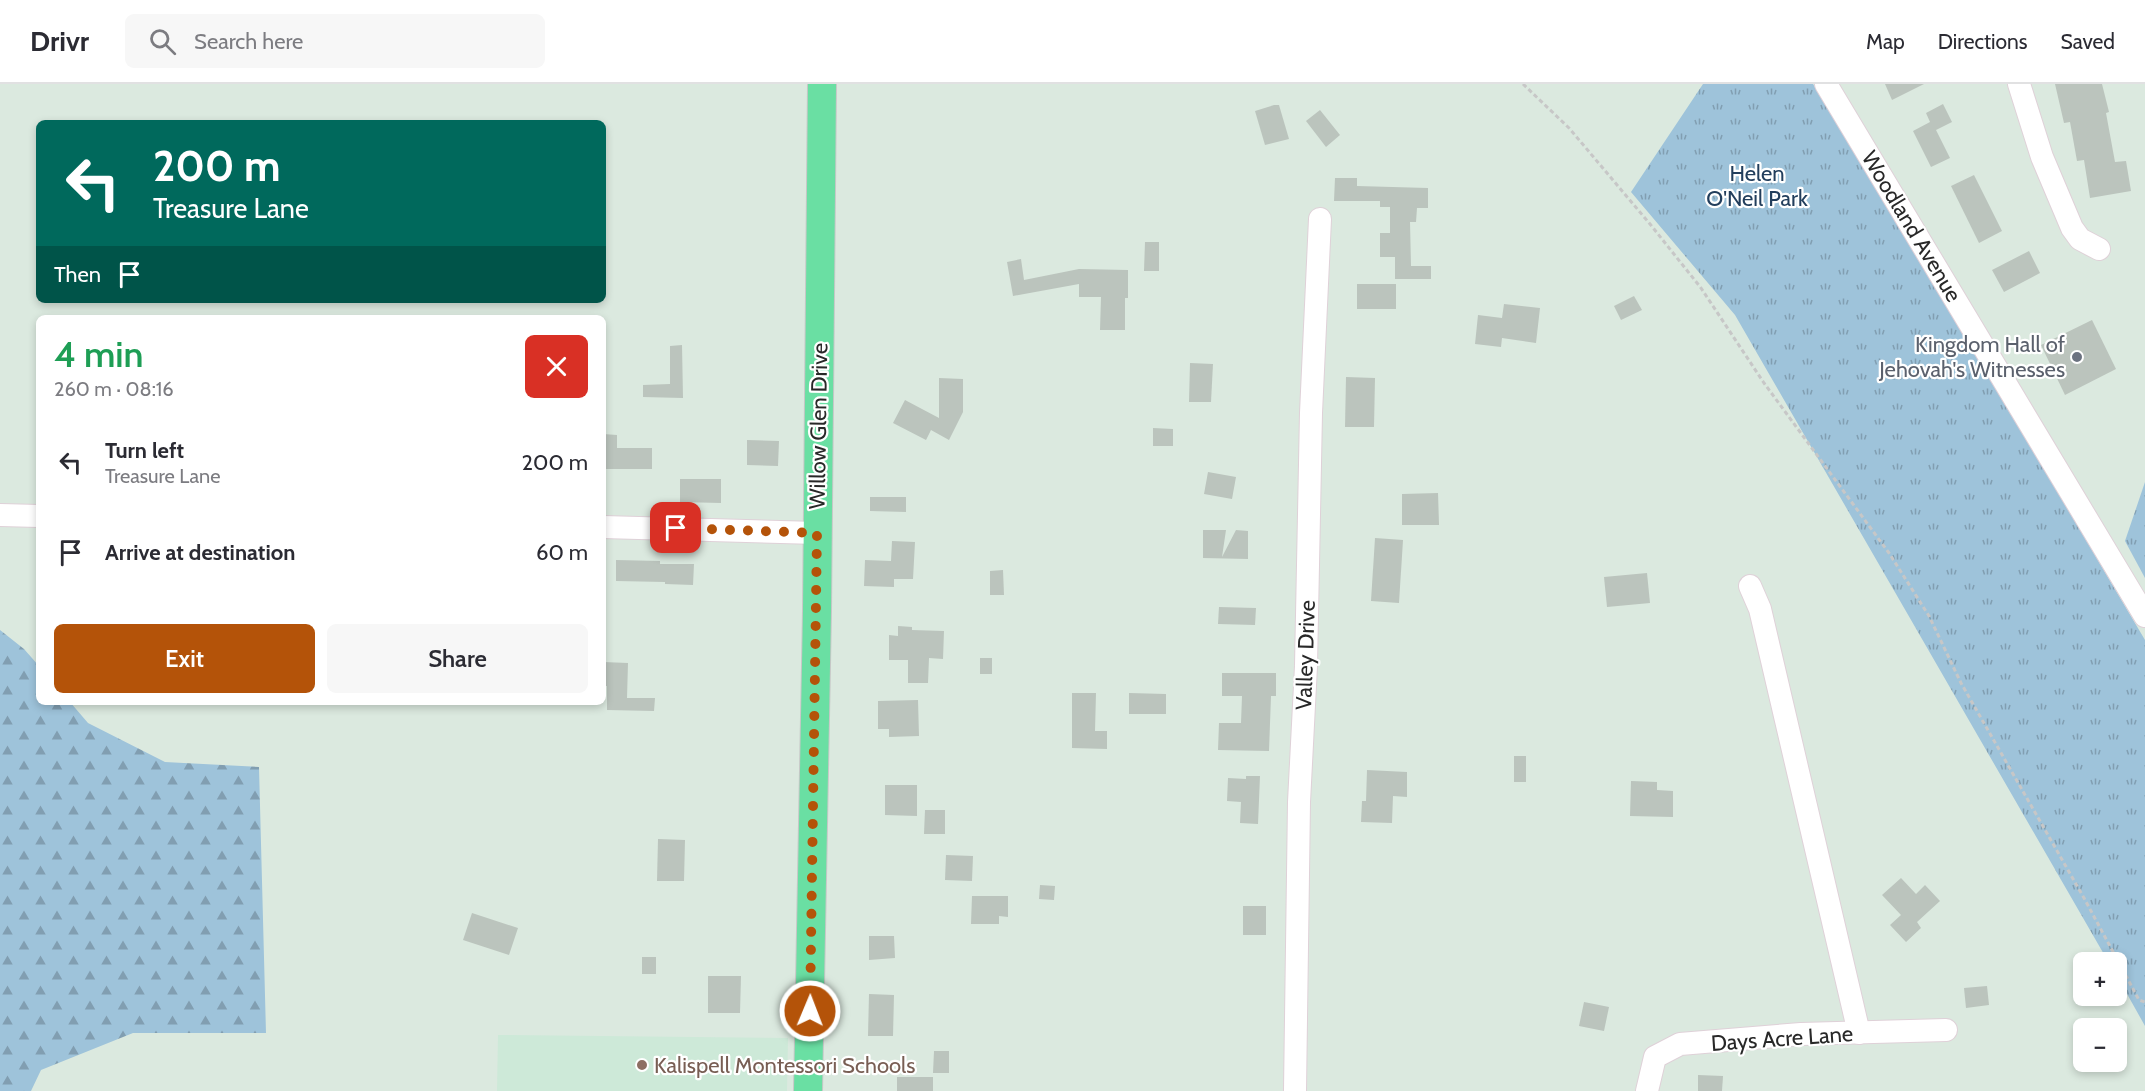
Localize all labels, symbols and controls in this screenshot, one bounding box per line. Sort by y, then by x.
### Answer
search box [125,14,545,68]
text: Drivr [30,24,89,58]
icon: search [146,25,179,58]
text: Search here [194,28,303,55]
text: Map [1866,29,1905,54]
text: Directions [1938,29,2027,54]
text: Saved [2060,29,2115,54]
text: 200 m [153,140,280,192]
icon: left [54,144,132,222]
street label: Woodland Avenue [1856,146,1967,307]
park label: Helen O'Neil Park [1706,160,1808,212]
text: Treasure Lane [153,192,309,225]
icon: arrive [113,258,146,291]
text: Then [54,261,101,288]
place label: Kingdom Hall of Jehovah's Witnesses [1878,331,2065,383]
text: 4 min [54,332,144,376]
button: close [525,335,588,398]
street label: Willow Glen Drive [804,343,833,509]
marker: Kingdom Hall of Jehovah's Witnesses [2070,350,2084,364]
text: 260 m · 08:16 [54,377,174,401]
text: Turn left [105,437,184,464]
icon: left [54,446,87,479]
text: 200 m [522,449,588,476]
text: Treasure Lane [105,464,220,488]
pin [650,502,701,553]
icon: arrive [659,511,692,544]
icon: arrive [54,536,87,569]
text: Arrive at destination [105,539,295,566]
text: 60 m [536,539,588,566]
street label: Valley Drive [1290,600,1321,710]
button: Exit [54,624,315,693]
button: Share [327,624,588,693]
map controls [2073,952,2127,1072]
button: + [2073,952,2127,1006]
position arrow [778,979,842,1043]
button: − [2073,1018,2127,1072]
street label: Days Acre Lane [1710,1020,1854,1057]
place label: Kalispell Montessori Schools [654,1052,915,1079]
marker: Kalispell Montessori Schools [635,1058,649,1072]

